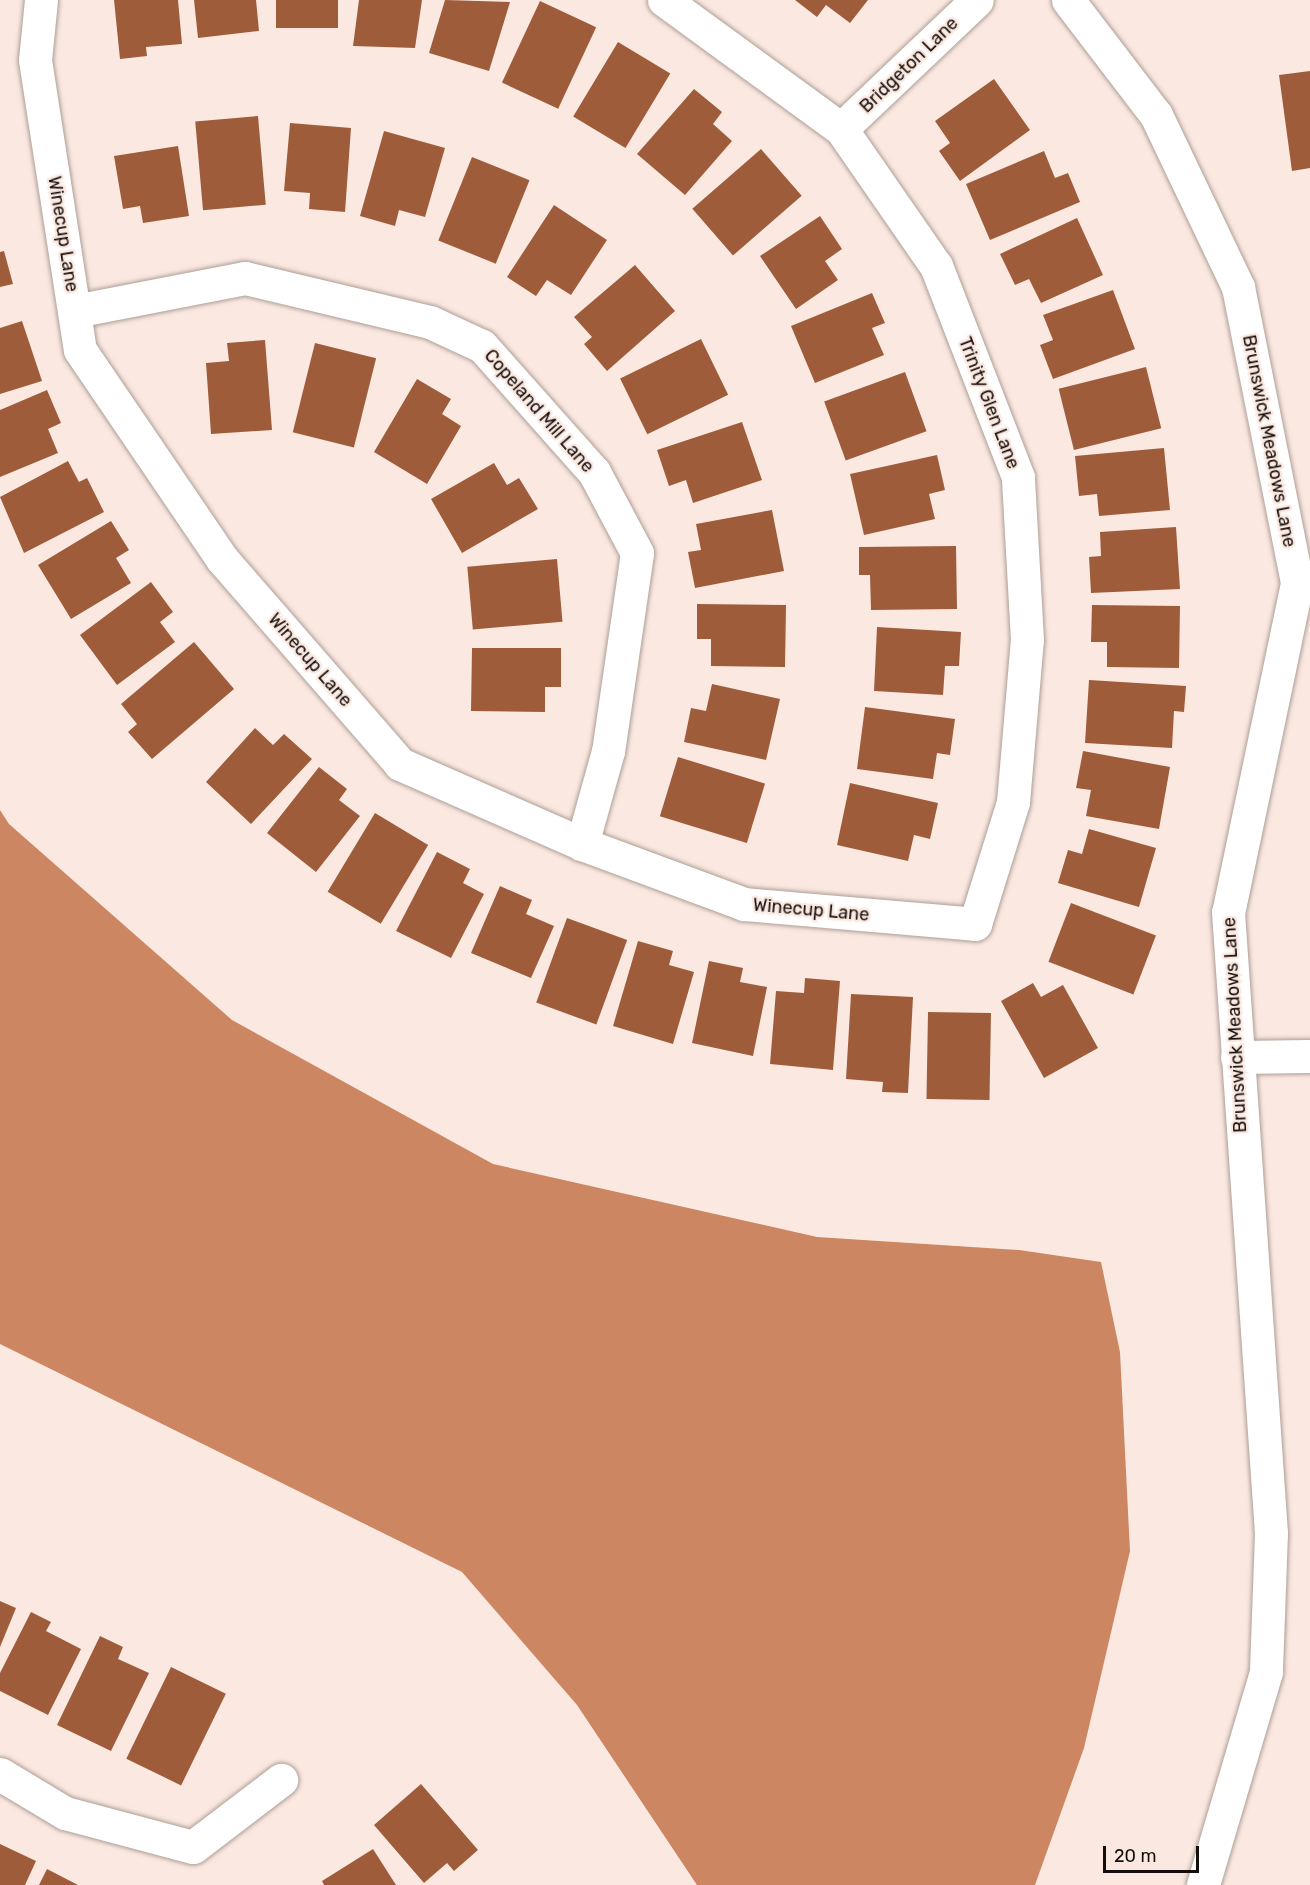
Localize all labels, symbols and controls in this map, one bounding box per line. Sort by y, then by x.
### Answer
street label: Bridgeton Lane [855,13,963,117]
street label: Winecup Lane [43,175,83,293]
street label: Brunswick Meadows Lane [1238,333,1300,549]
street label: Trinity Glen Lane [954,334,1024,472]
street label: Copeland Mill Lane [480,345,598,477]
street label: Winecup Lane [264,609,356,711]
street label: Winecup Lane [752,894,870,926]
street label: Brunswick Meadows Lane [1219,917,1251,1133]
scale bar [1106,1834,1202,1872]
text: 20 m [1114,1845,1156,1867]

